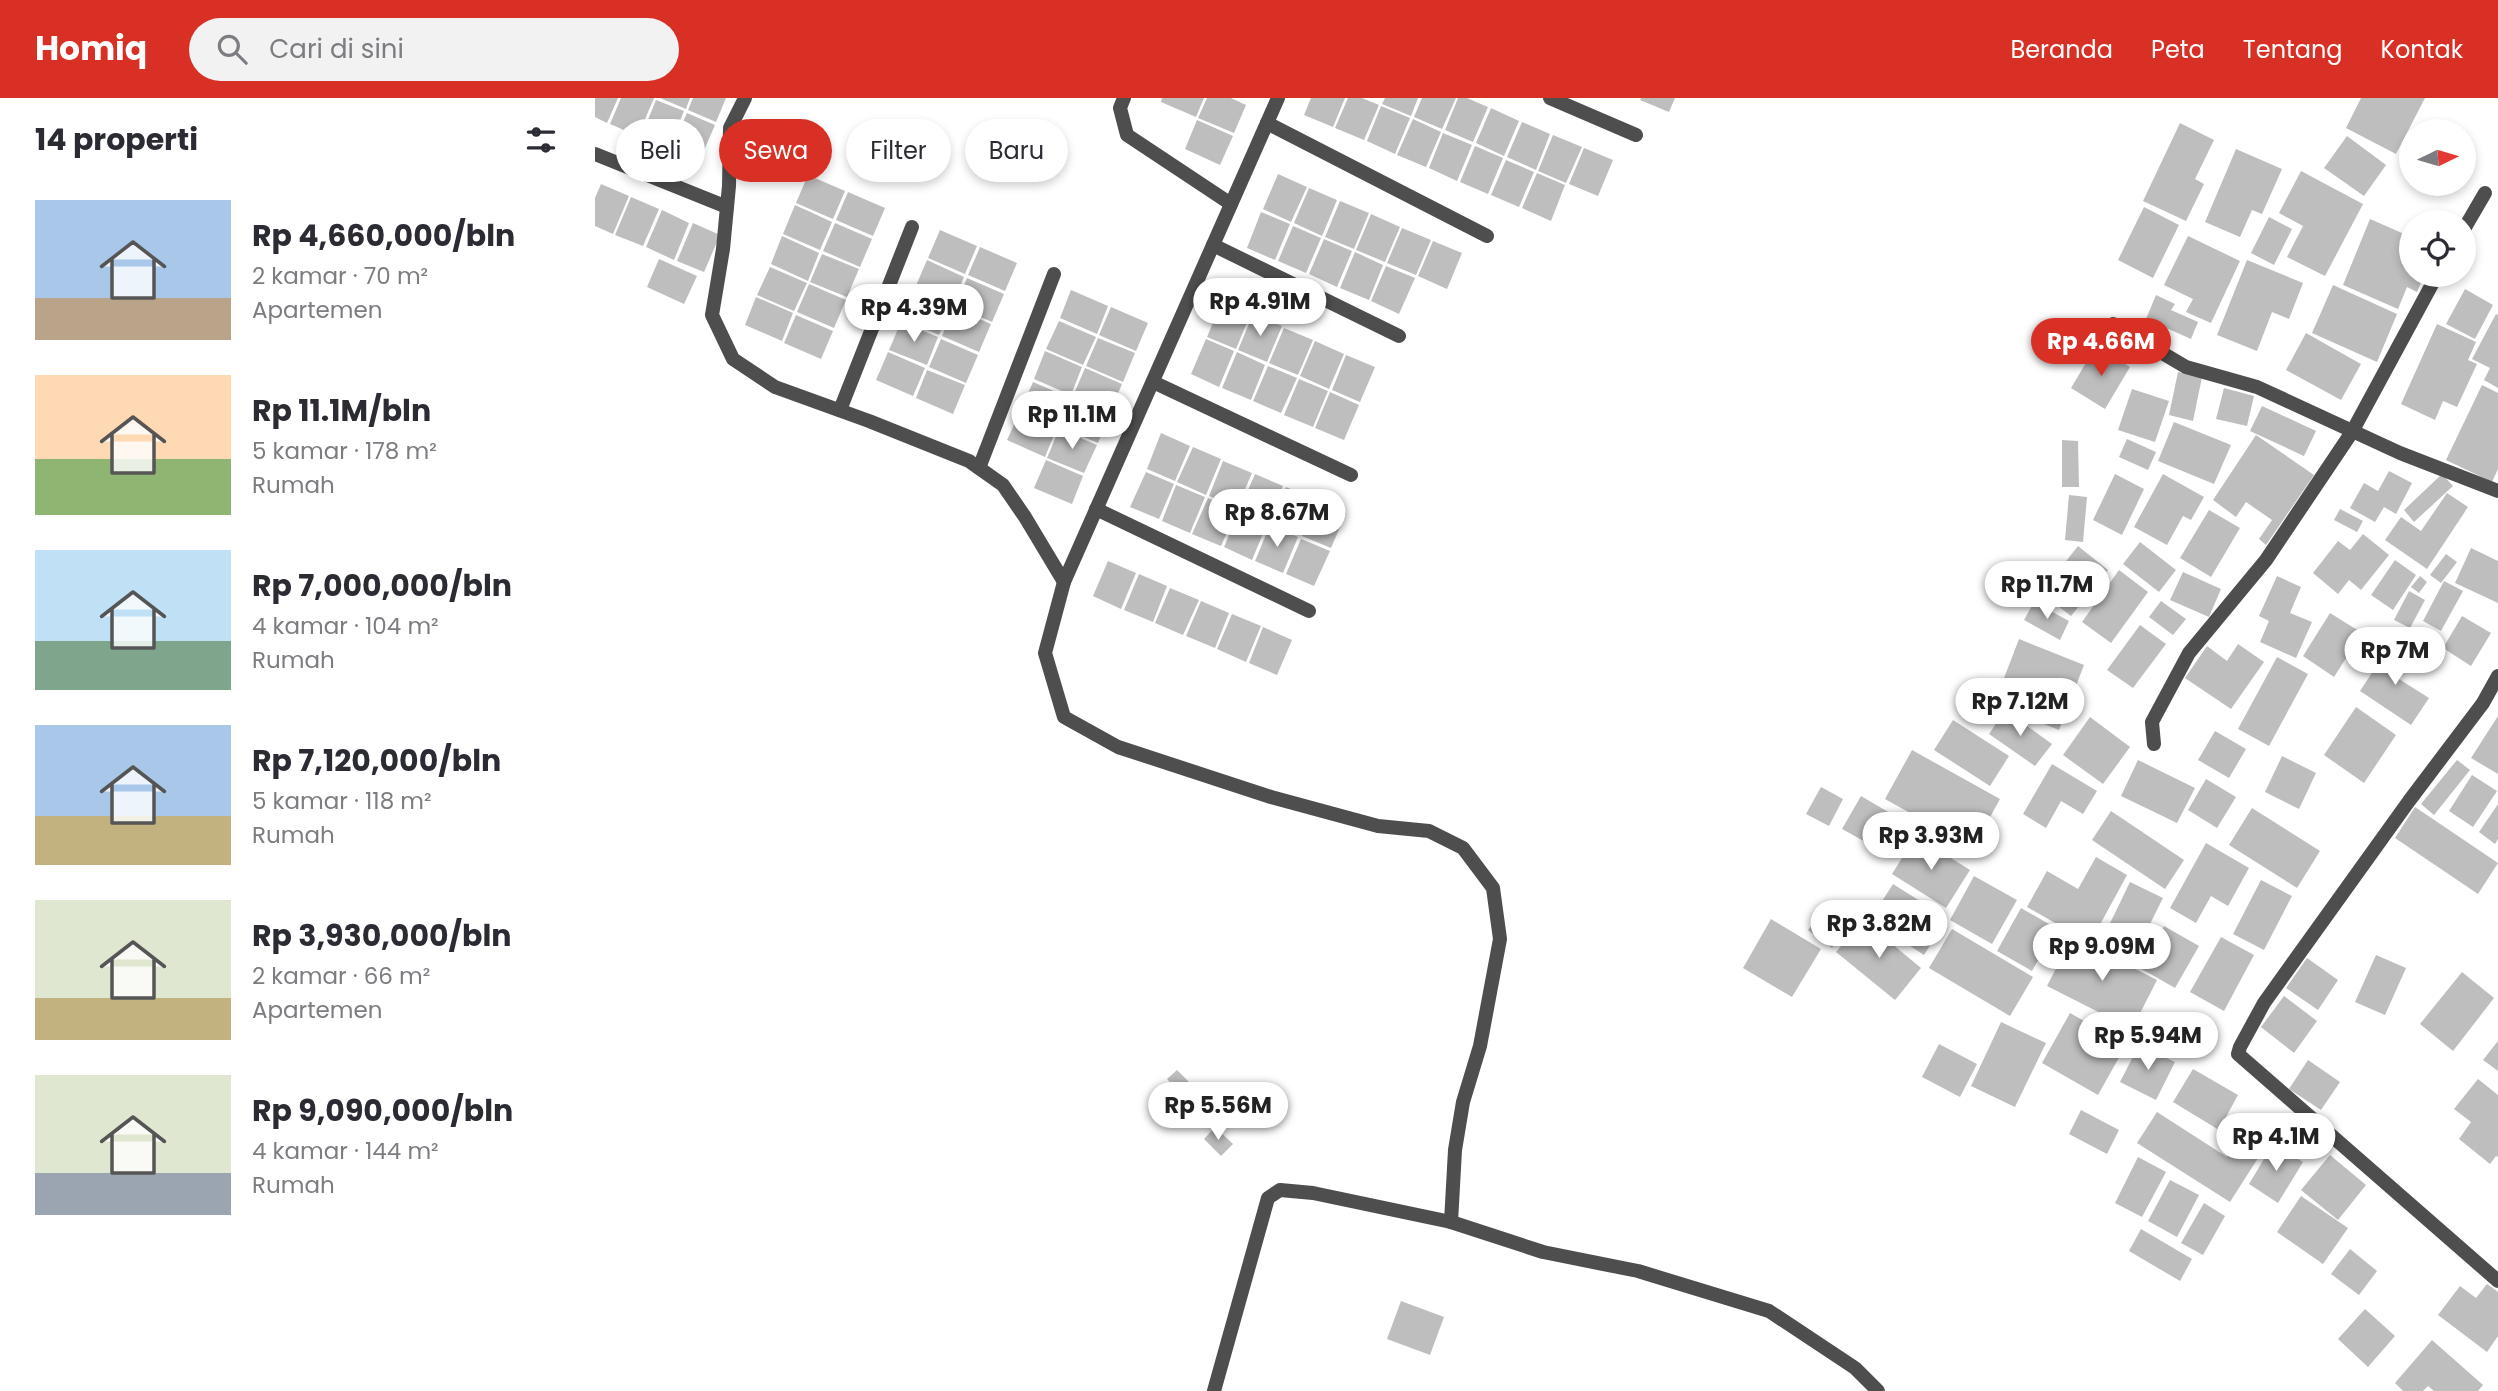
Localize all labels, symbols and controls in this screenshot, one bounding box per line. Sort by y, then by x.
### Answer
search box [189,18,679,81]
text: Homiq [35,25,147,72]
icon: search [213,30,251,68]
text: Cari di sini [269,31,404,67]
text: Beranda [2010,33,2113,66]
text: Peta [2151,33,2205,66]
text: Tentang [2243,33,2343,66]
text: Kontak [2381,33,2463,66]
text: 14 properti [35,118,198,161]
chip: Beli [616,119,705,182]
chip: Sewa [719,119,832,182]
chip: Filter [846,119,951,182]
chip: Baru [965,119,1068,182]
north arrow [2399,119,2476,196]
map controls [2399,119,2476,287]
icon: filters [522,121,560,159]
button: locate [2399,210,2476,287]
text: Rp 4,660,000/bln [252,214,515,257]
icon: home [91,228,175,312]
text: 2 kamar · 70 m² [252,260,428,292]
pin: Rp 4.91M [1188,278,1332,338]
pin: Rp 4.39M [842,285,986,344]
text: Rp 4.91M [1209,285,1311,317]
text: Rp 4.39M [861,291,967,323]
text: Apartemen [252,294,382,326]
pin: Rp 4.66M [2029,318,2173,378]
text: Rp 4.66M [2047,325,2155,357]
text: Rp 11.1M/bln [252,389,431,432]
pin: Rp 11.1M [1000,392,1144,451]
text: Rp 11.1M [1027,398,1117,430]
icon: home [91,403,175,487]
text: 5 kamar · 178 m² [252,435,437,467]
text: Rumah [252,469,335,501]
pin: Rp 8.67M [1205,490,1349,549]
text: Rp 8.67M [1225,496,1329,528]
pin: Rp 11.7M [1975,561,2119,621]
text: Rp 7,000,000/bln [252,564,512,607]
text: Rp 11.7M [2001,568,2093,600]
icon: home [91,578,175,662]
text: 4 kamar · 104 m² [252,610,439,642]
pin: Rp 7M [2346,628,2444,687]
text: Rp 7M [2361,634,2429,666]
text: Rumah [252,644,335,676]
pin: Rp 7.12M [1948,678,2092,738]
text: Rp 7.12M [1971,685,2069,717]
text: Rp 7,120,000/bln [252,739,501,782]
icon: home [91,753,175,837]
text: 5 kamar · 118 m² [252,785,432,817]
pin: Rp 3.93M [1859,812,2003,872]
text: Rumah [252,819,335,851]
text: Rp 3.93M [1878,819,1984,851]
pin: Rp 3.82M [1807,900,1951,960]
text: Rp 3.82M [1826,907,1932,939]
text: Rp 3,930,000/bln [252,914,512,957]
pin: Rp 9.09M [2030,924,2174,983]
icon: home [91,928,175,1012]
text: Rp 9.09M [2049,930,2155,962]
text: 2 kamar · 66 m² [252,960,430,992]
text: Apartemen [252,994,382,1026]
pin: Rp 5.94M [2076,1012,2220,1072]
text: Rp 5.94M [2094,1019,2202,1051]
pin: Rp 5.56M [1146,1082,1290,1142]
text: Rp 9,090,000/bln [252,1089,513,1132]
text: Rp 5.56M [1164,1089,1272,1121]
icon: home [91,1103,175,1187]
pin: Rp 4.1M [2211,1114,2341,1173]
text: Rp 4.1M [2232,1120,2320,1152]
text: 4 kamar · 144 m² [252,1135,439,1167]
text: Rumah [252,1169,335,1201]

